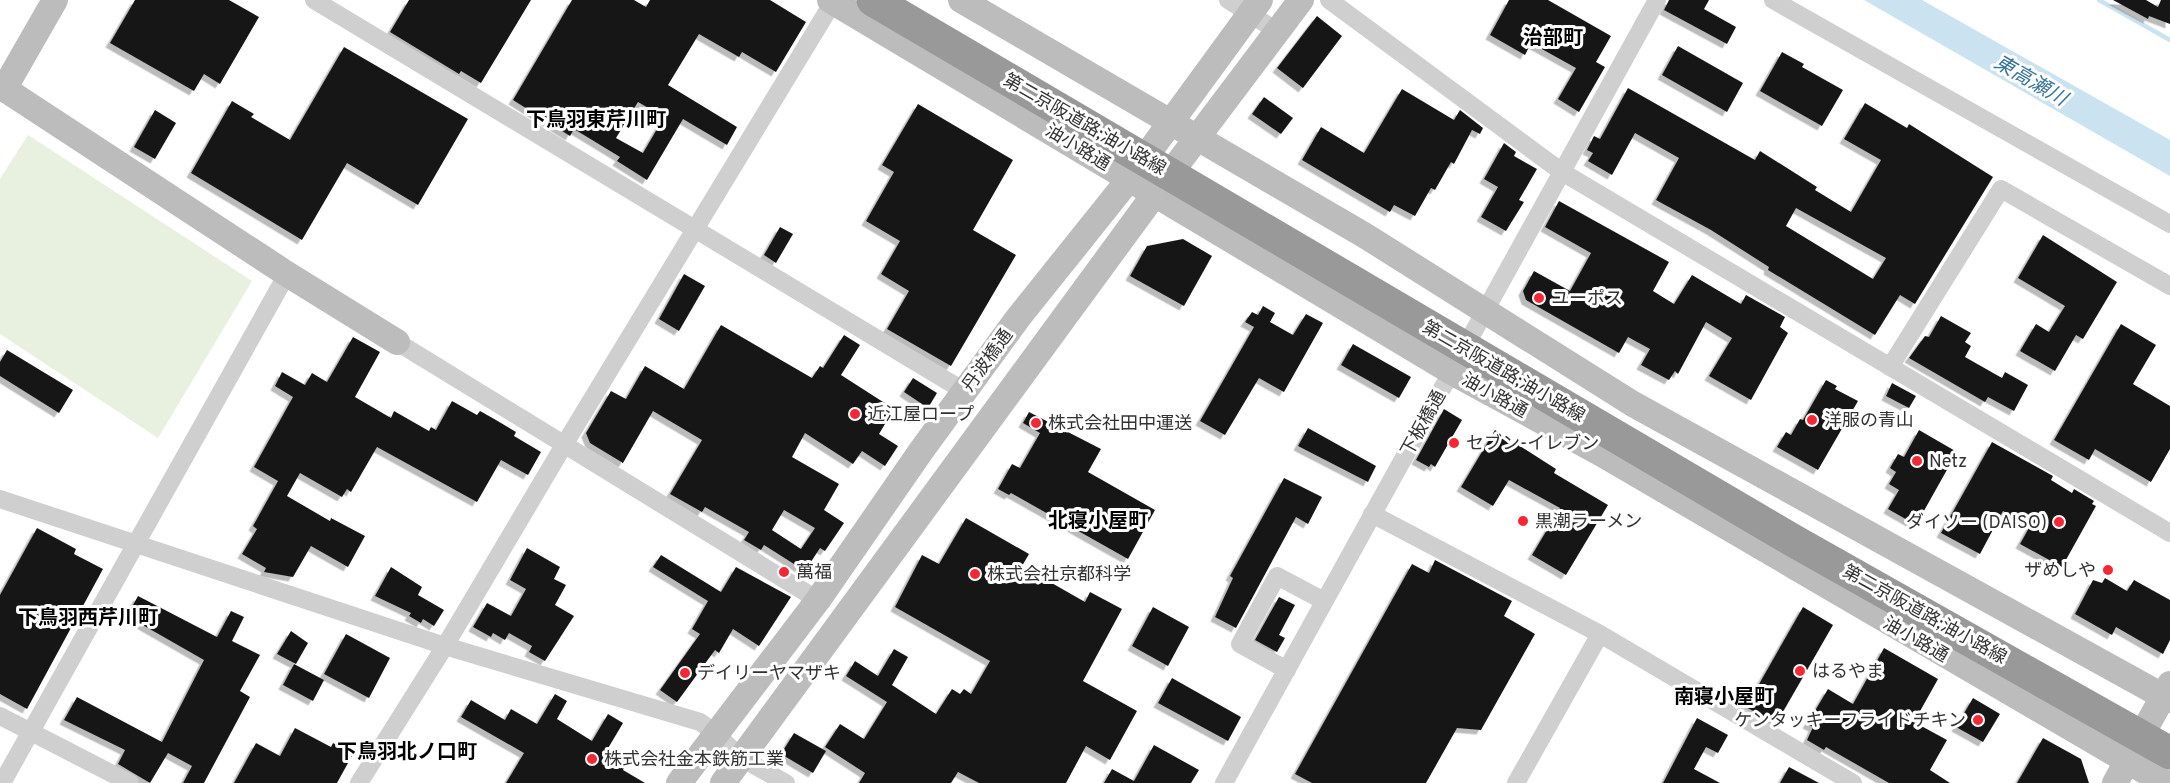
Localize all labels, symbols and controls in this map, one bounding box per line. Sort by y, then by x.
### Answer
district label: 治部町 [1523,26,1583,52]
water label: 東高瀬川 [1989,50,2073,114]
street label: 第二京阪道路;油小路線 [999,69,1170,181]
district label: 下鳥羽東芹川町 [526,108,666,134]
street label: 油小路通 [1040,120,1114,177]
place label: ユーポス [1551,288,1623,311]
marker: ユーポス [1532,291,1546,305]
street label: 第二京阪道路;油小路線 [1418,316,1589,428]
street label: 丹波橋通 [958,325,1019,397]
street label: 油小路通 [1457,369,1531,424]
street label: 下板橋通 [1397,387,1452,461]
place label: 近江屋ロープ [867,404,974,427]
marker: 近江屋ロープ [848,407,862,421]
place label: 洋服の青山 [1824,410,1914,433]
place label: 株式会社田中運送 [1048,413,1192,436]
marker: 洋服の青山 [1805,413,1819,427]
marker: 株式会社田中運送 [1029,416,1043,430]
place label: セブン-イレブン [1466,433,1599,456]
marker: セブン-イレブン [1447,436,1461,450]
place label: Netz [1929,451,1967,474]
marker: Netz [1910,454,1924,468]
district label: 北寝小屋町 [1048,509,1148,535]
place label: 黒潮ラーメン [1535,511,1642,534]
place label: ダイソー (DAISO) [1906,512,2047,535]
marker: 黒潮ラーメン [1516,514,1530,528]
marker: ダイソー (DAISO) [2052,515,2066,529]
place label: ザめしや [2024,560,2096,583]
street label: 第二京阪道路;油小路線 [1838,561,2010,670]
place label: 萬福 [796,562,832,585]
marker: ザめしや [2101,563,2115,577]
place label: 株式会社京都科学 [987,564,1131,587]
marker: 萬福 [777,565,791,579]
marker: 株式会社京都科学 [968,567,982,581]
district label: 下鳥羽西芹川町 [18,606,158,632]
street label: 油小路通 [1878,612,1952,668]
place label: はるやま [1812,661,1884,684]
place label: デイリーヤマザキ [697,663,841,686]
marker: はるやま [1793,664,1807,678]
marker: デイリーヤマザキ [678,666,692,680]
district label: 南寝小屋町 [1674,685,1774,711]
place label: ケンタッキーフライドチキン [1734,710,1966,733]
marker: ケンタッキーフライドチキン [1971,713,1985,727]
district label: 下鳥羽北ノ口町 [337,740,477,766]
place label: 株式会社金本鉄筋工業 [604,749,784,772]
marker: 株式会社金本鉄筋工業 [585,752,599,766]

